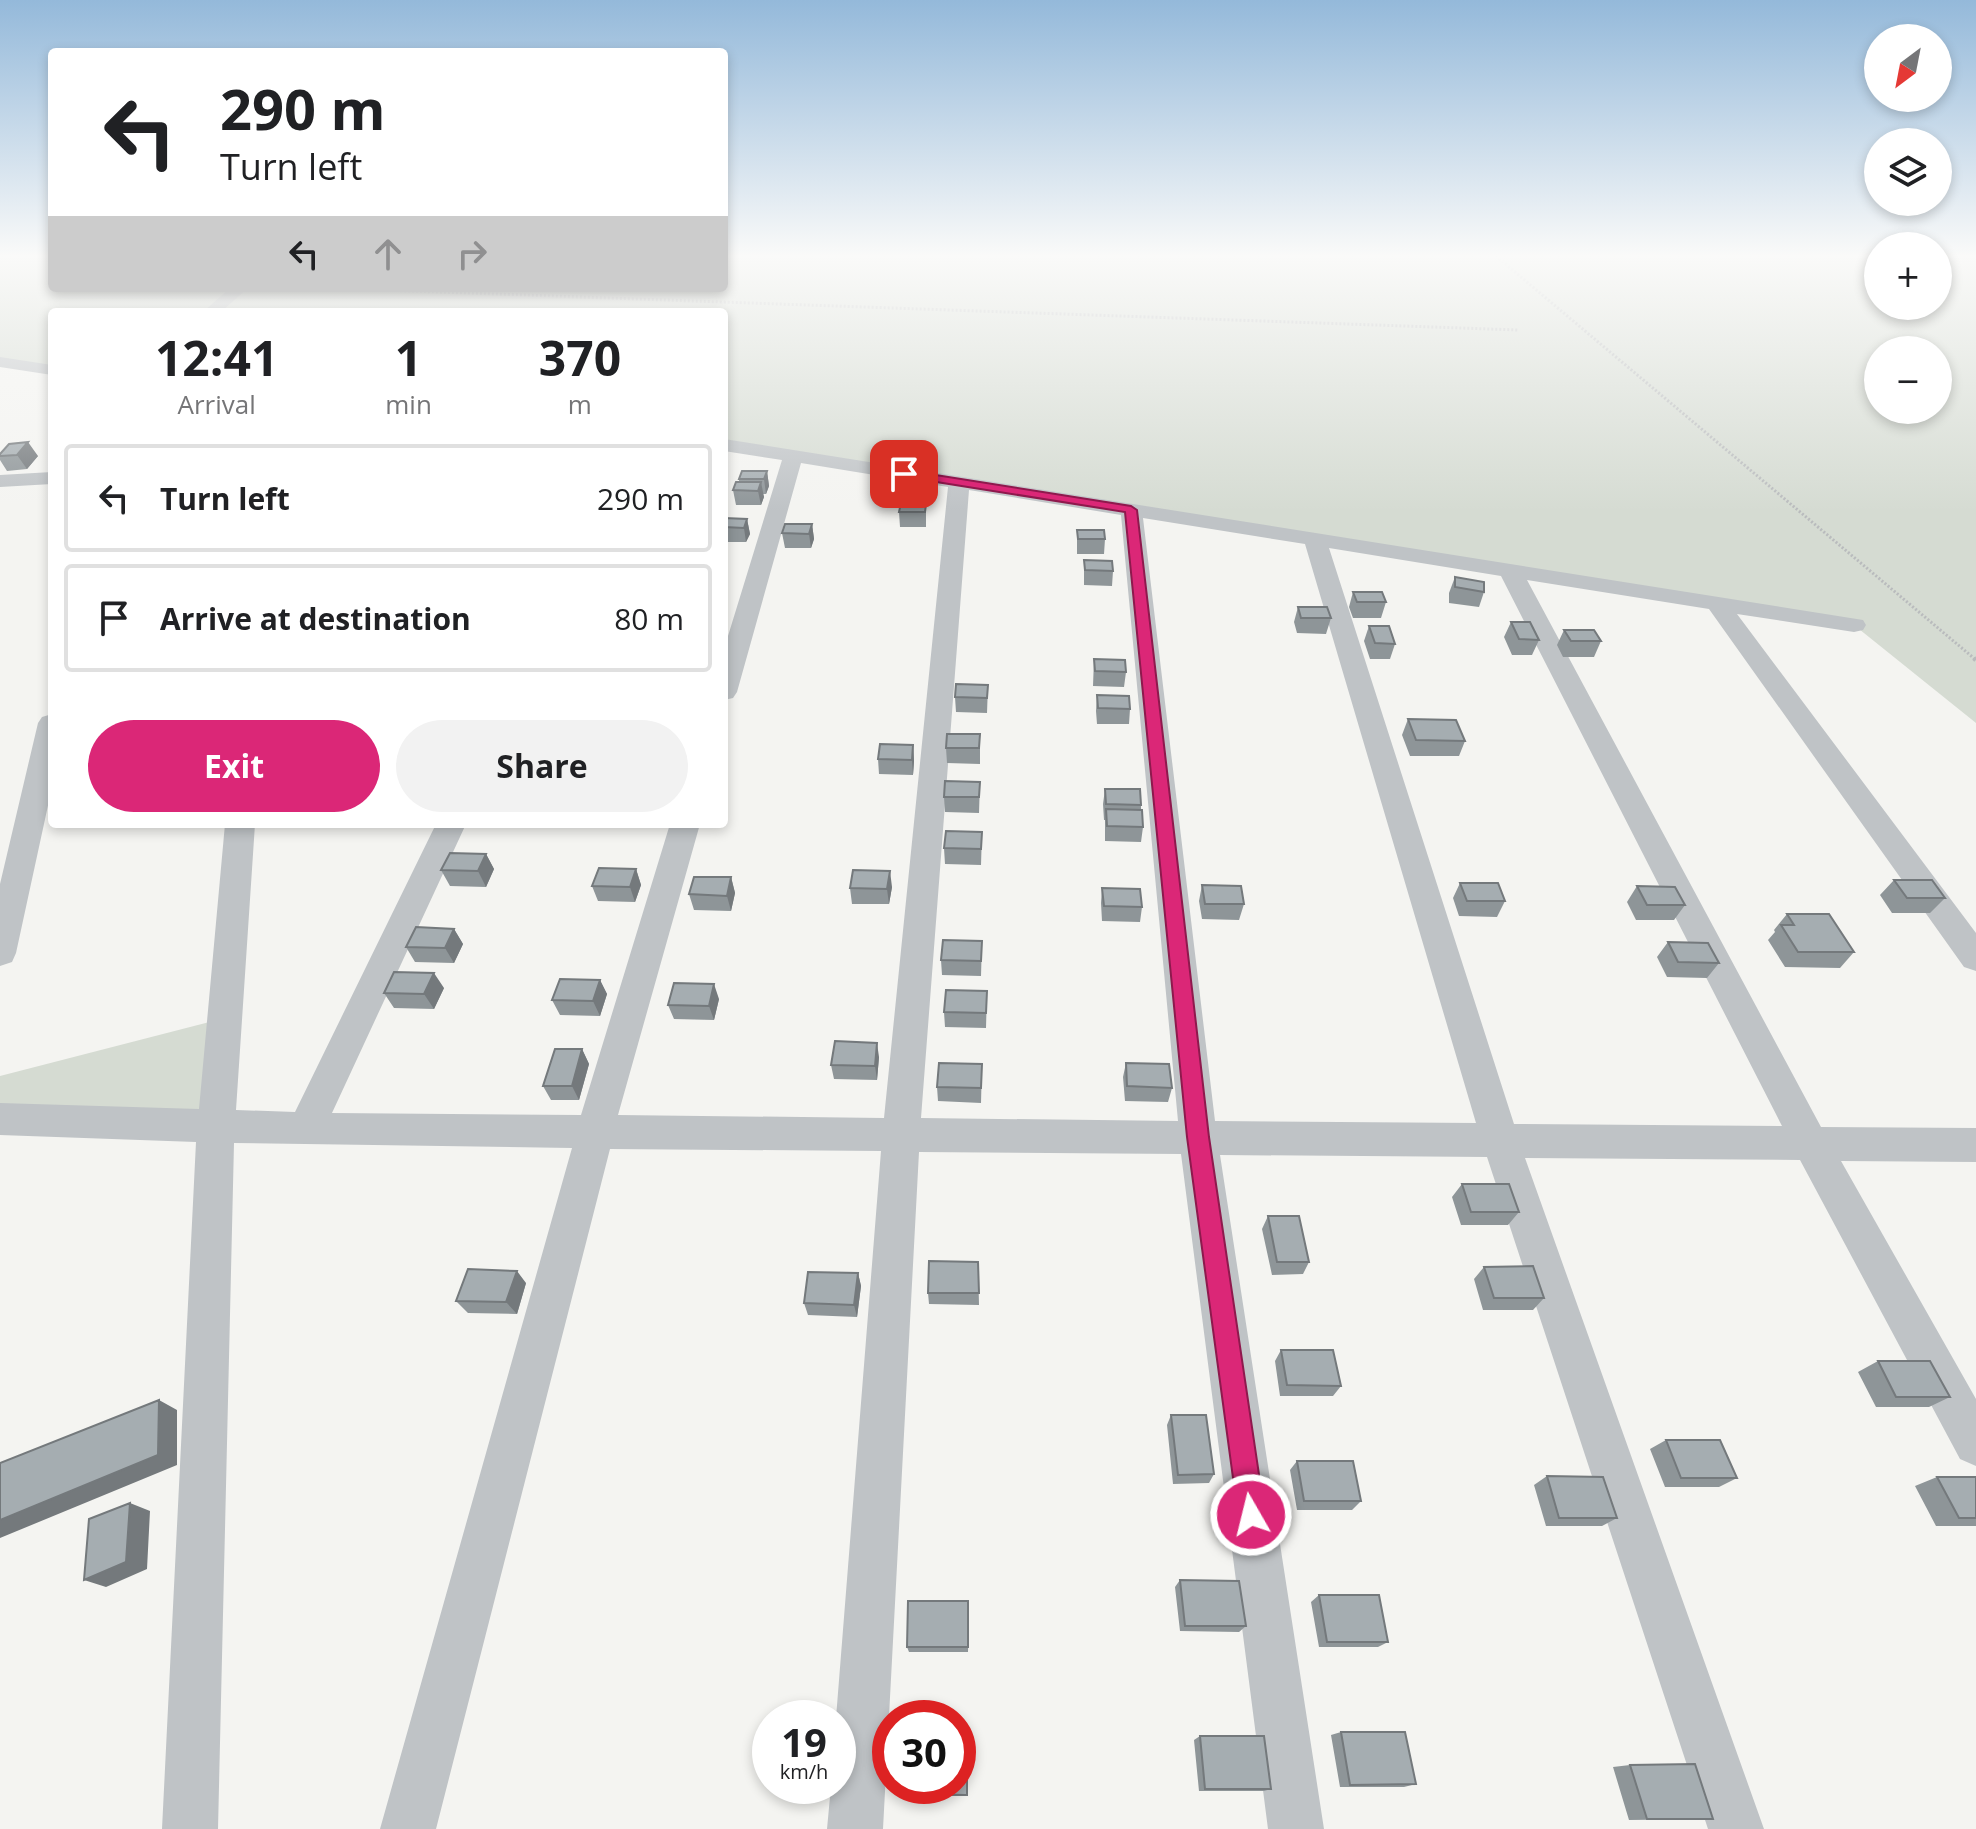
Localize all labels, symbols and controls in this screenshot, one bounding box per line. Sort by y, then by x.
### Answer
north arrow [1864,24,1952,112]
map controls [1864,24,1952,424]
text: 290 m [220,70,386,146]
icon: left [88,80,192,184]
button: layers [1864,128,1952,216]
text: Turn left [220,142,362,191]
icon: left [282,232,326,276]
icon: ahead [366,232,410,276]
icon: right [450,232,494,276]
button: + [1864,232,1952,320]
text: 12:41 [155,325,278,390]
text: 1 [395,325,422,390]
text: 370 [539,325,621,390]
button: − [1864,336,1952,424]
text: Arrival [177,386,256,422]
text: min [385,386,432,422]
text: m [568,386,592,422]
pin [870,440,938,508]
icon: arrive [882,452,926,496]
icon: left [92,476,136,520]
text: Turn left [160,478,290,519]
text: 290 m [597,478,684,519]
icon: arrive [92,596,136,640]
text: Arrive at destination [160,598,471,639]
text: 80 m [614,598,684,639]
button: Exit [88,720,380,812]
button: Share [396,720,688,812]
position arrow [1209,1473,1293,1557]
speed limit sign: 30 [872,1700,976,1804]
text: 19 [781,1714,827,1769]
text: km/h [780,1758,828,1785]

